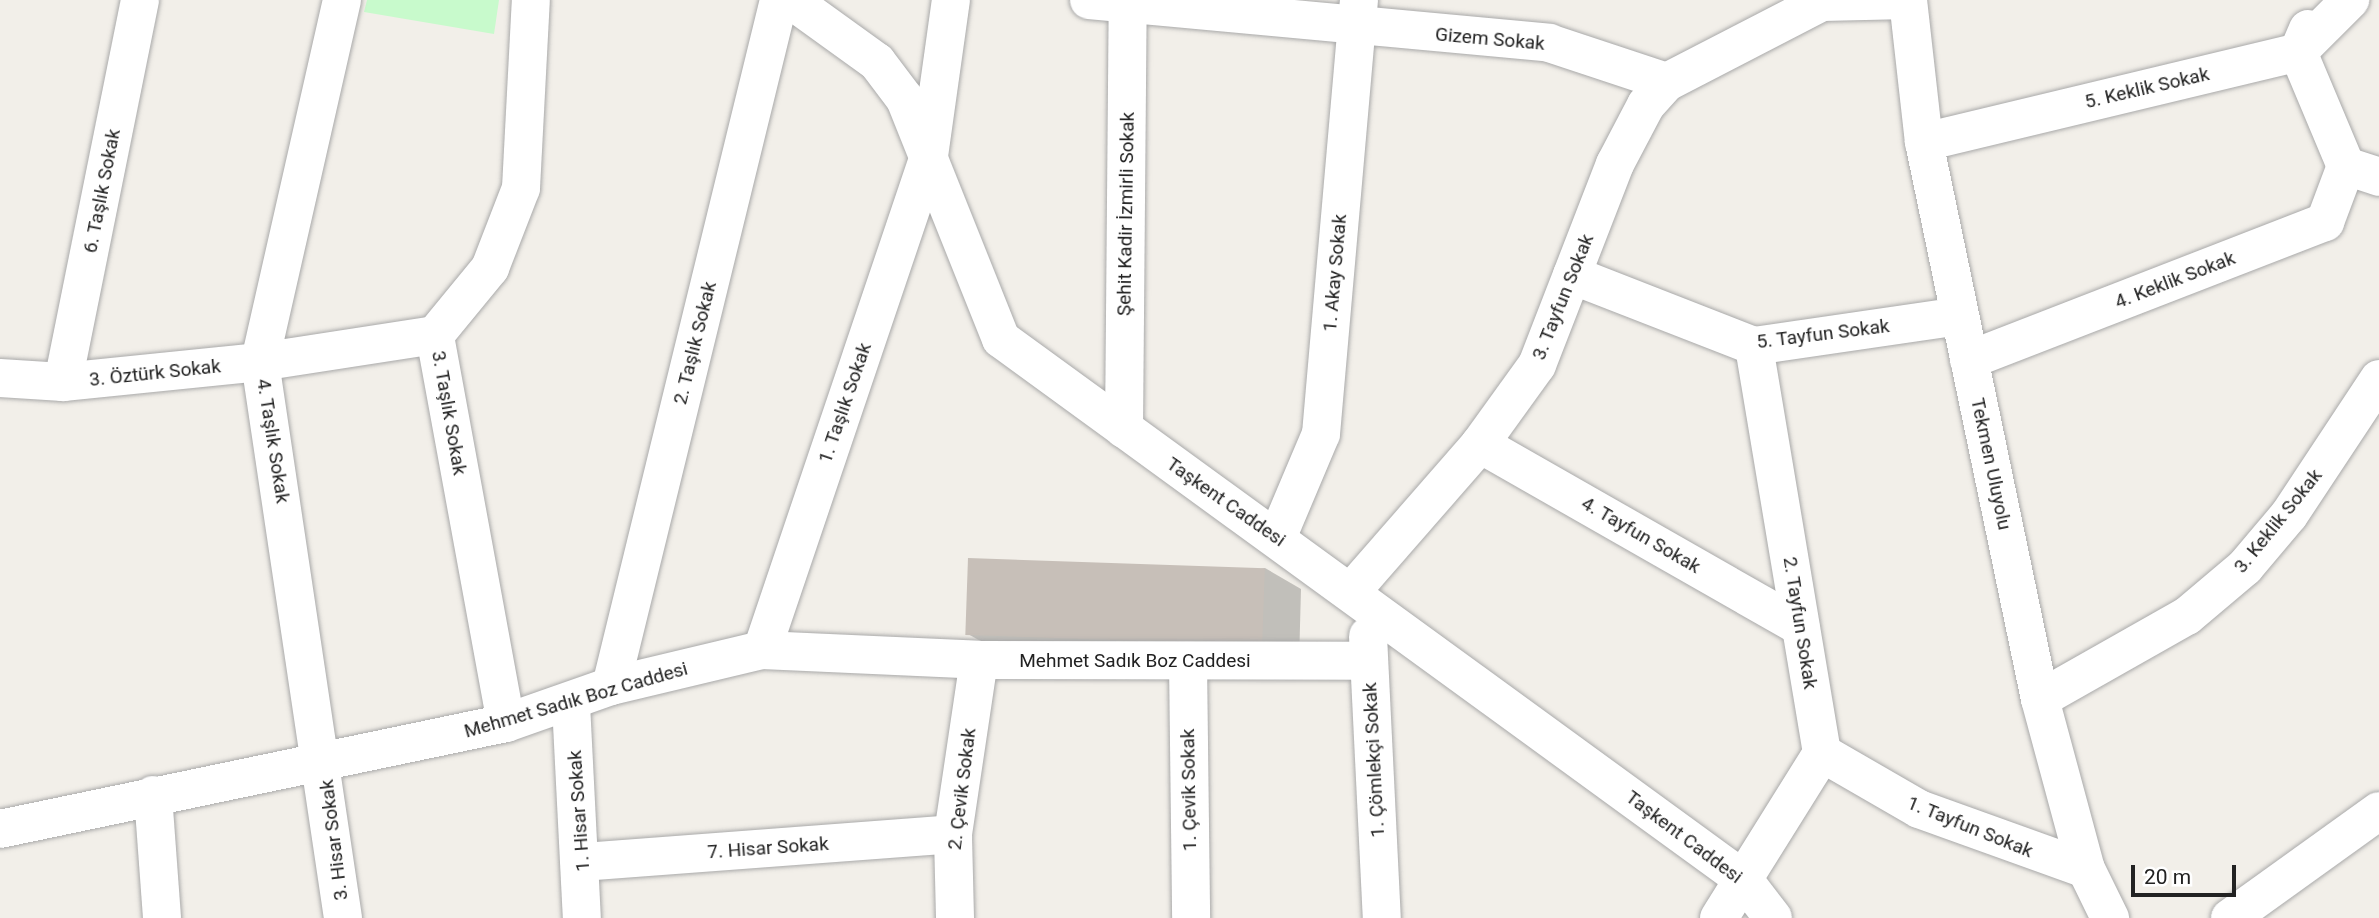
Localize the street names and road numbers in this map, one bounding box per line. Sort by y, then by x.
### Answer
street label: Gizem Sokak [1434,23,1546,55]
street label: 5. Keklik Sokak [2083,63,2211,113]
street label: Şehit Kadir İzmirli Sokak [1113,112,1139,316]
street label: 6. Taşlık Sokak [79,127,125,255]
street label: 1. Akay Sokak [1318,213,1352,333]
street label: 3. Tayfun Sokak [1527,231,1599,363]
street label: 4. Keklik Sokak [2112,247,2238,313]
street label: 2. Taşlık Sokak [669,279,721,407]
street label: 5. Tayfun Sokak [1755,315,1891,353]
street label: 1. Taşlık Sokak [814,340,876,466]
street label: 3. Taşlık Sokak [427,349,471,477]
street label: 3. Öztürk Sokak [88,355,222,391]
street label: 4. Taşlık Sokak [252,377,294,505]
street label: Tekmen Uluyolu [1966,396,2016,532]
street label: Taşkent Caddesi [1162,453,1290,551]
street label: 3. Keklik Sokak [2229,464,2327,578]
street label: 4. Tayfun Sokak [1577,492,1705,578]
street label: 2. Tayfun Sokak [1778,555,1822,691]
street label: Mehmet Sadık Boz Caddesi [1019,650,1251,672]
street label: Mehmet Sadık Boz Caddesi [462,657,690,743]
street label: 1. Çömlekçi Sokak [1359,682,1389,838]
street label: 2. Çevik Sokak [943,727,981,851]
street label: 1. Çevik Sokak [1177,729,1201,851]
street label: 1. Hisar Sokak [563,750,595,872]
street label: 3. Hisar Sokak [315,778,353,902]
street label: Taşkent Caddesi [1621,786,1747,888]
street label: 1. Tayfun Sokak [1904,791,2036,863]
street label: 7. Hisar Sokak [707,832,829,864]

